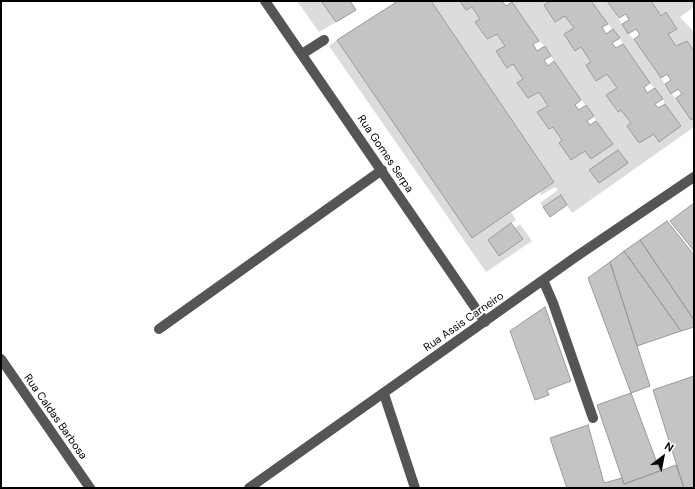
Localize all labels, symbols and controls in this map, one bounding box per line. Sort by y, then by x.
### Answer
street label: Rua Gomes Serpa [354,113,416,195]
street label: Rua Assis Carneiro [421,289,507,355]
street label: Rua Caldas Barbosa [21,372,89,462]
north arrow [643,437,683,477]
text: N [662,439,676,455]

